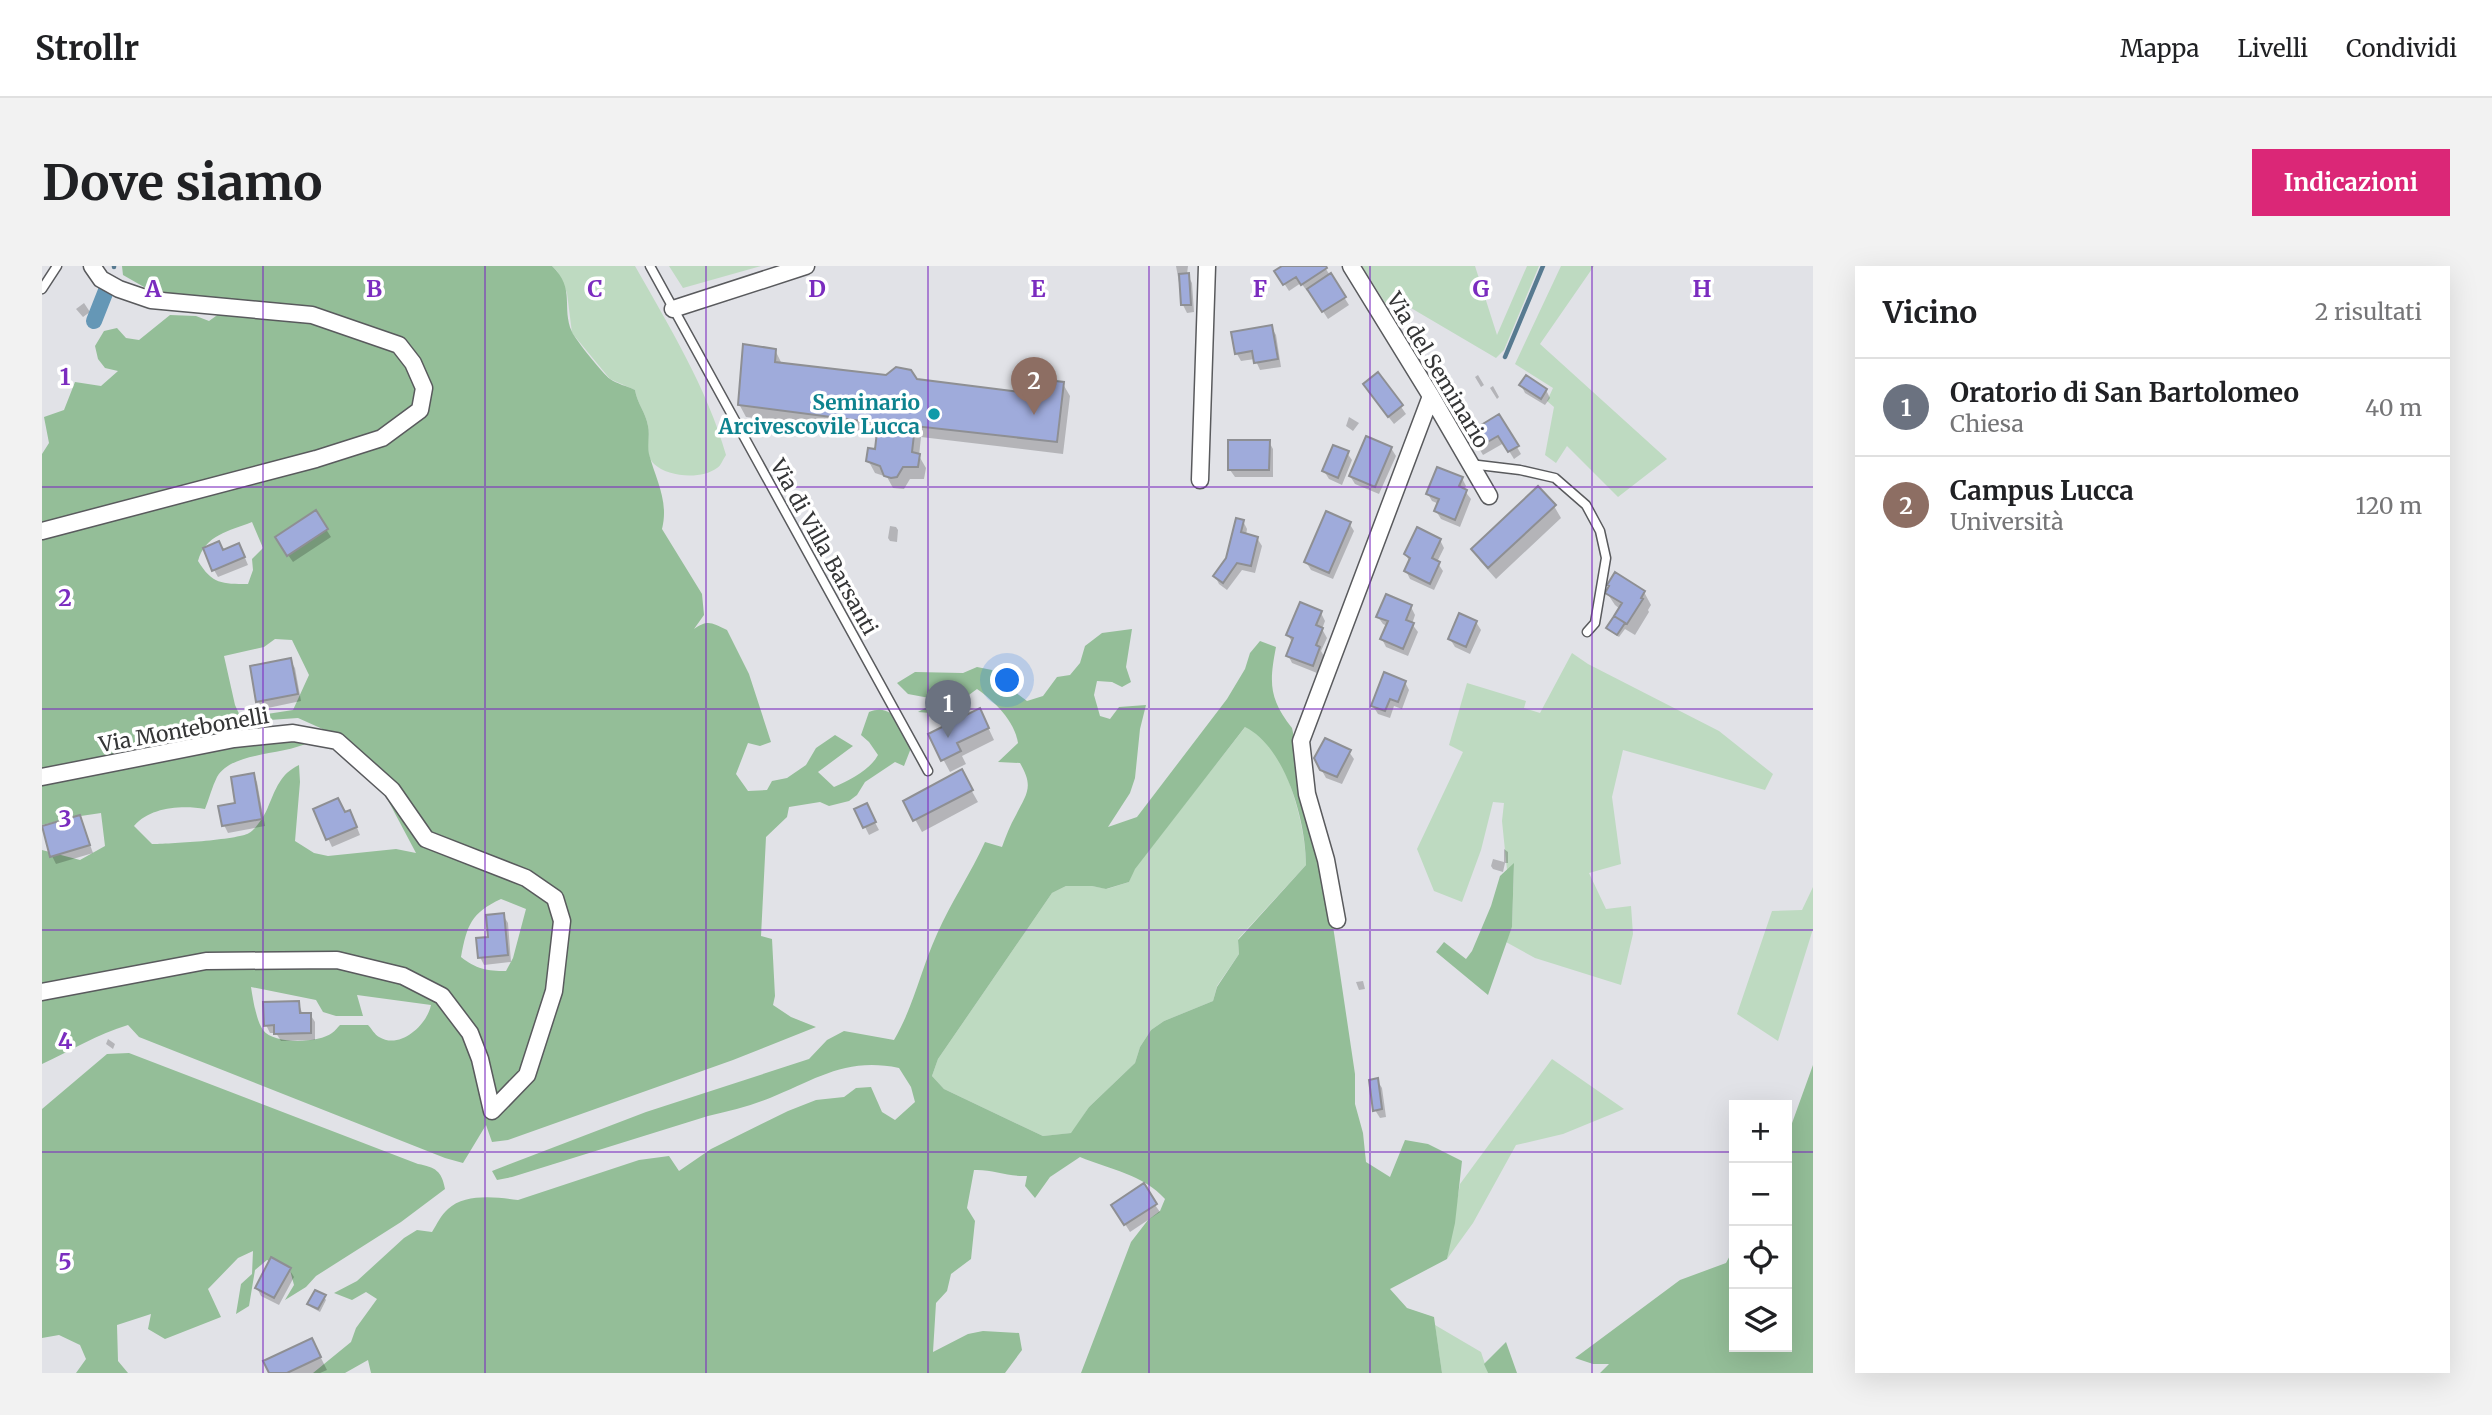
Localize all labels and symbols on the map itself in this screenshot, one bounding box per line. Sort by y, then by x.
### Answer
text: A [144,274,162,303]
text: B [366,274,382,303]
text: C [587,274,603,303]
text: D [808,274,826,303]
text: E [1030,274,1046,303]
text: F [1253,274,1267,303]
text: G [1473,274,1490,303]
text: H [1693,274,1712,303]
street label: Via del Seminario [1380,286,1495,453]
pin: 2 [1011,357,1057,415]
text: 1 [60,362,71,391]
place label: Seminario Arcivescovile Lucca [717,389,920,440]
marker: Seminario Arcivescovile Lucca [926,406,942,422]
street label: Via di Villa Barsanti [764,453,884,640]
text: 2 [58,583,72,612]
your location [990,663,1024,697]
pin: 1 [925,680,971,738]
street label: Via Montebonelli [96,702,271,758]
text: 3 [58,804,72,833]
text: 4 [58,1026,73,1055]
text: 5 [58,1247,72,1276]

